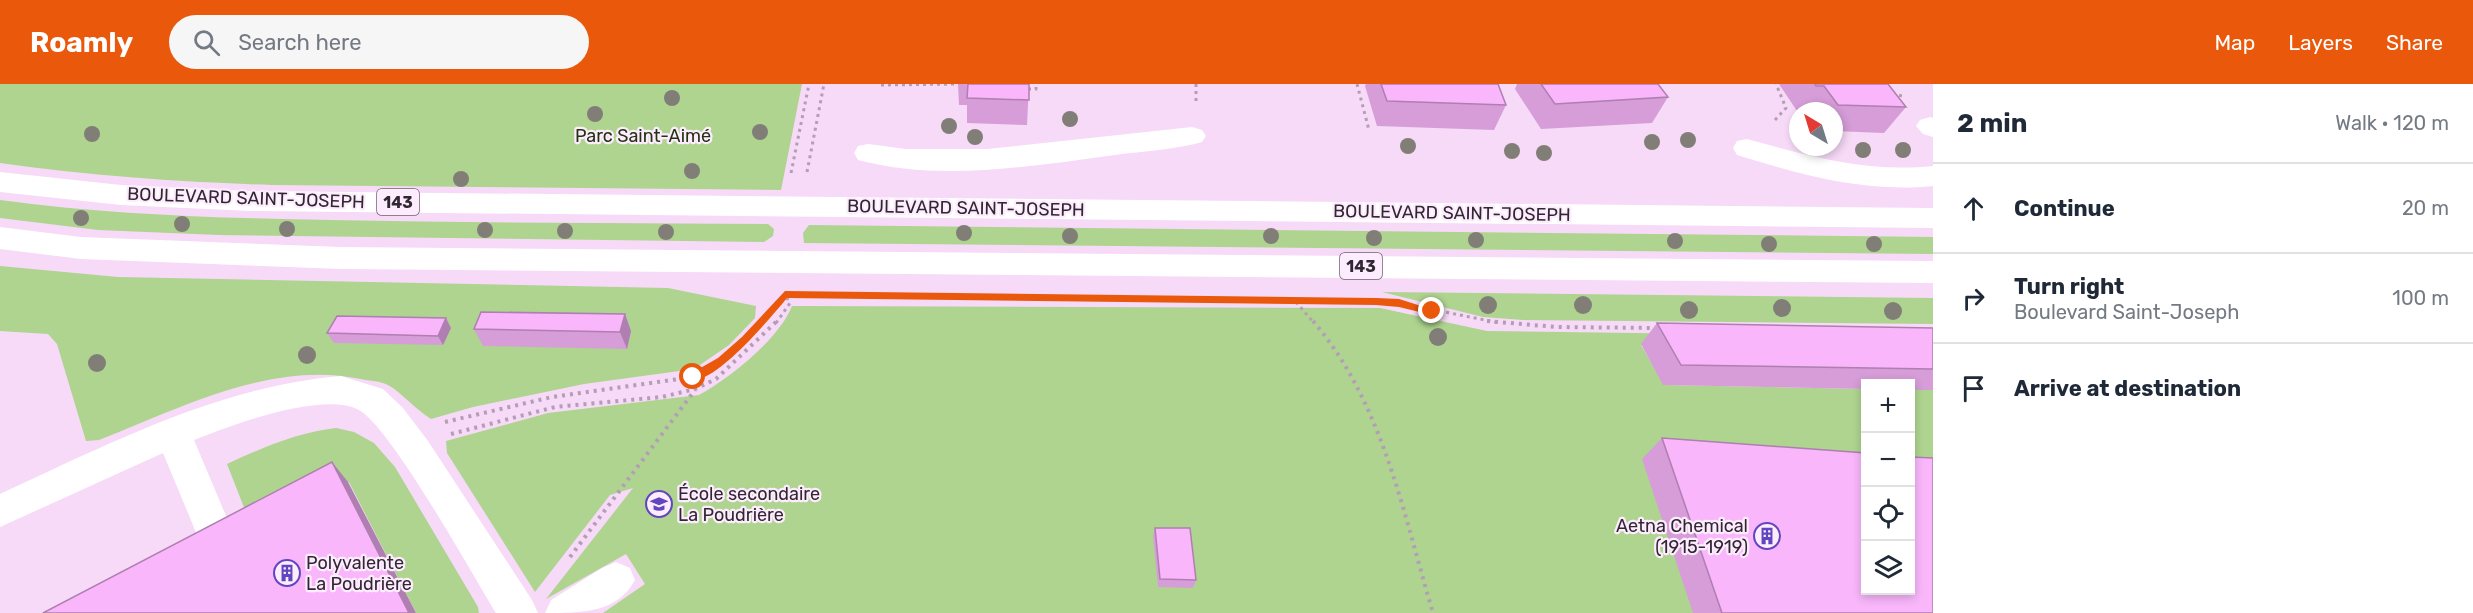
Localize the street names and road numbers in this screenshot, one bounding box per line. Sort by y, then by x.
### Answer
street label: BOULEVARD SAINT-JOSEPH [127,183,365,213]
road number: 143 [377,189,419,215]
street label: BOULEVARD SAINT-JOSEPH [847,195,1085,221]
street label: BOULEVARD SAINT-JOSEPH [1333,200,1571,226]
road number: 143 [1340,253,1382,279]

